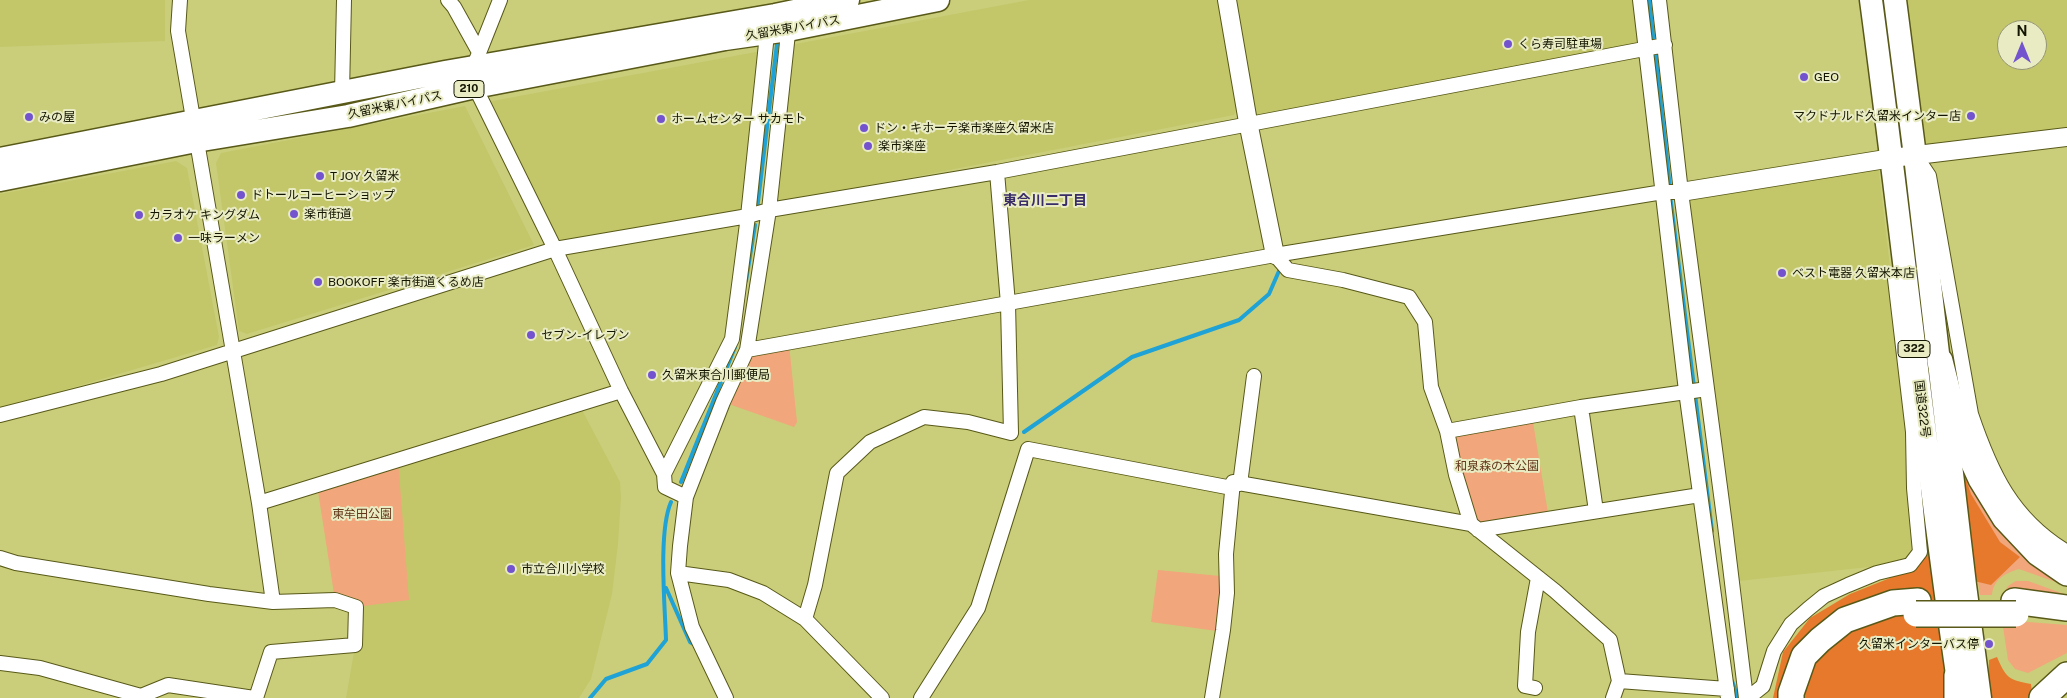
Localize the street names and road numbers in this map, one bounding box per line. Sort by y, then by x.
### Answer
street label: 久留米東バイパス [744,13,842,43]
road number: 210 [454,80,484,98]
street label: 久留米東バイパス [347,88,443,122]
road number: 322 [1898,340,1930,358]
street label: 国道322号 [1911,379,1933,439]

